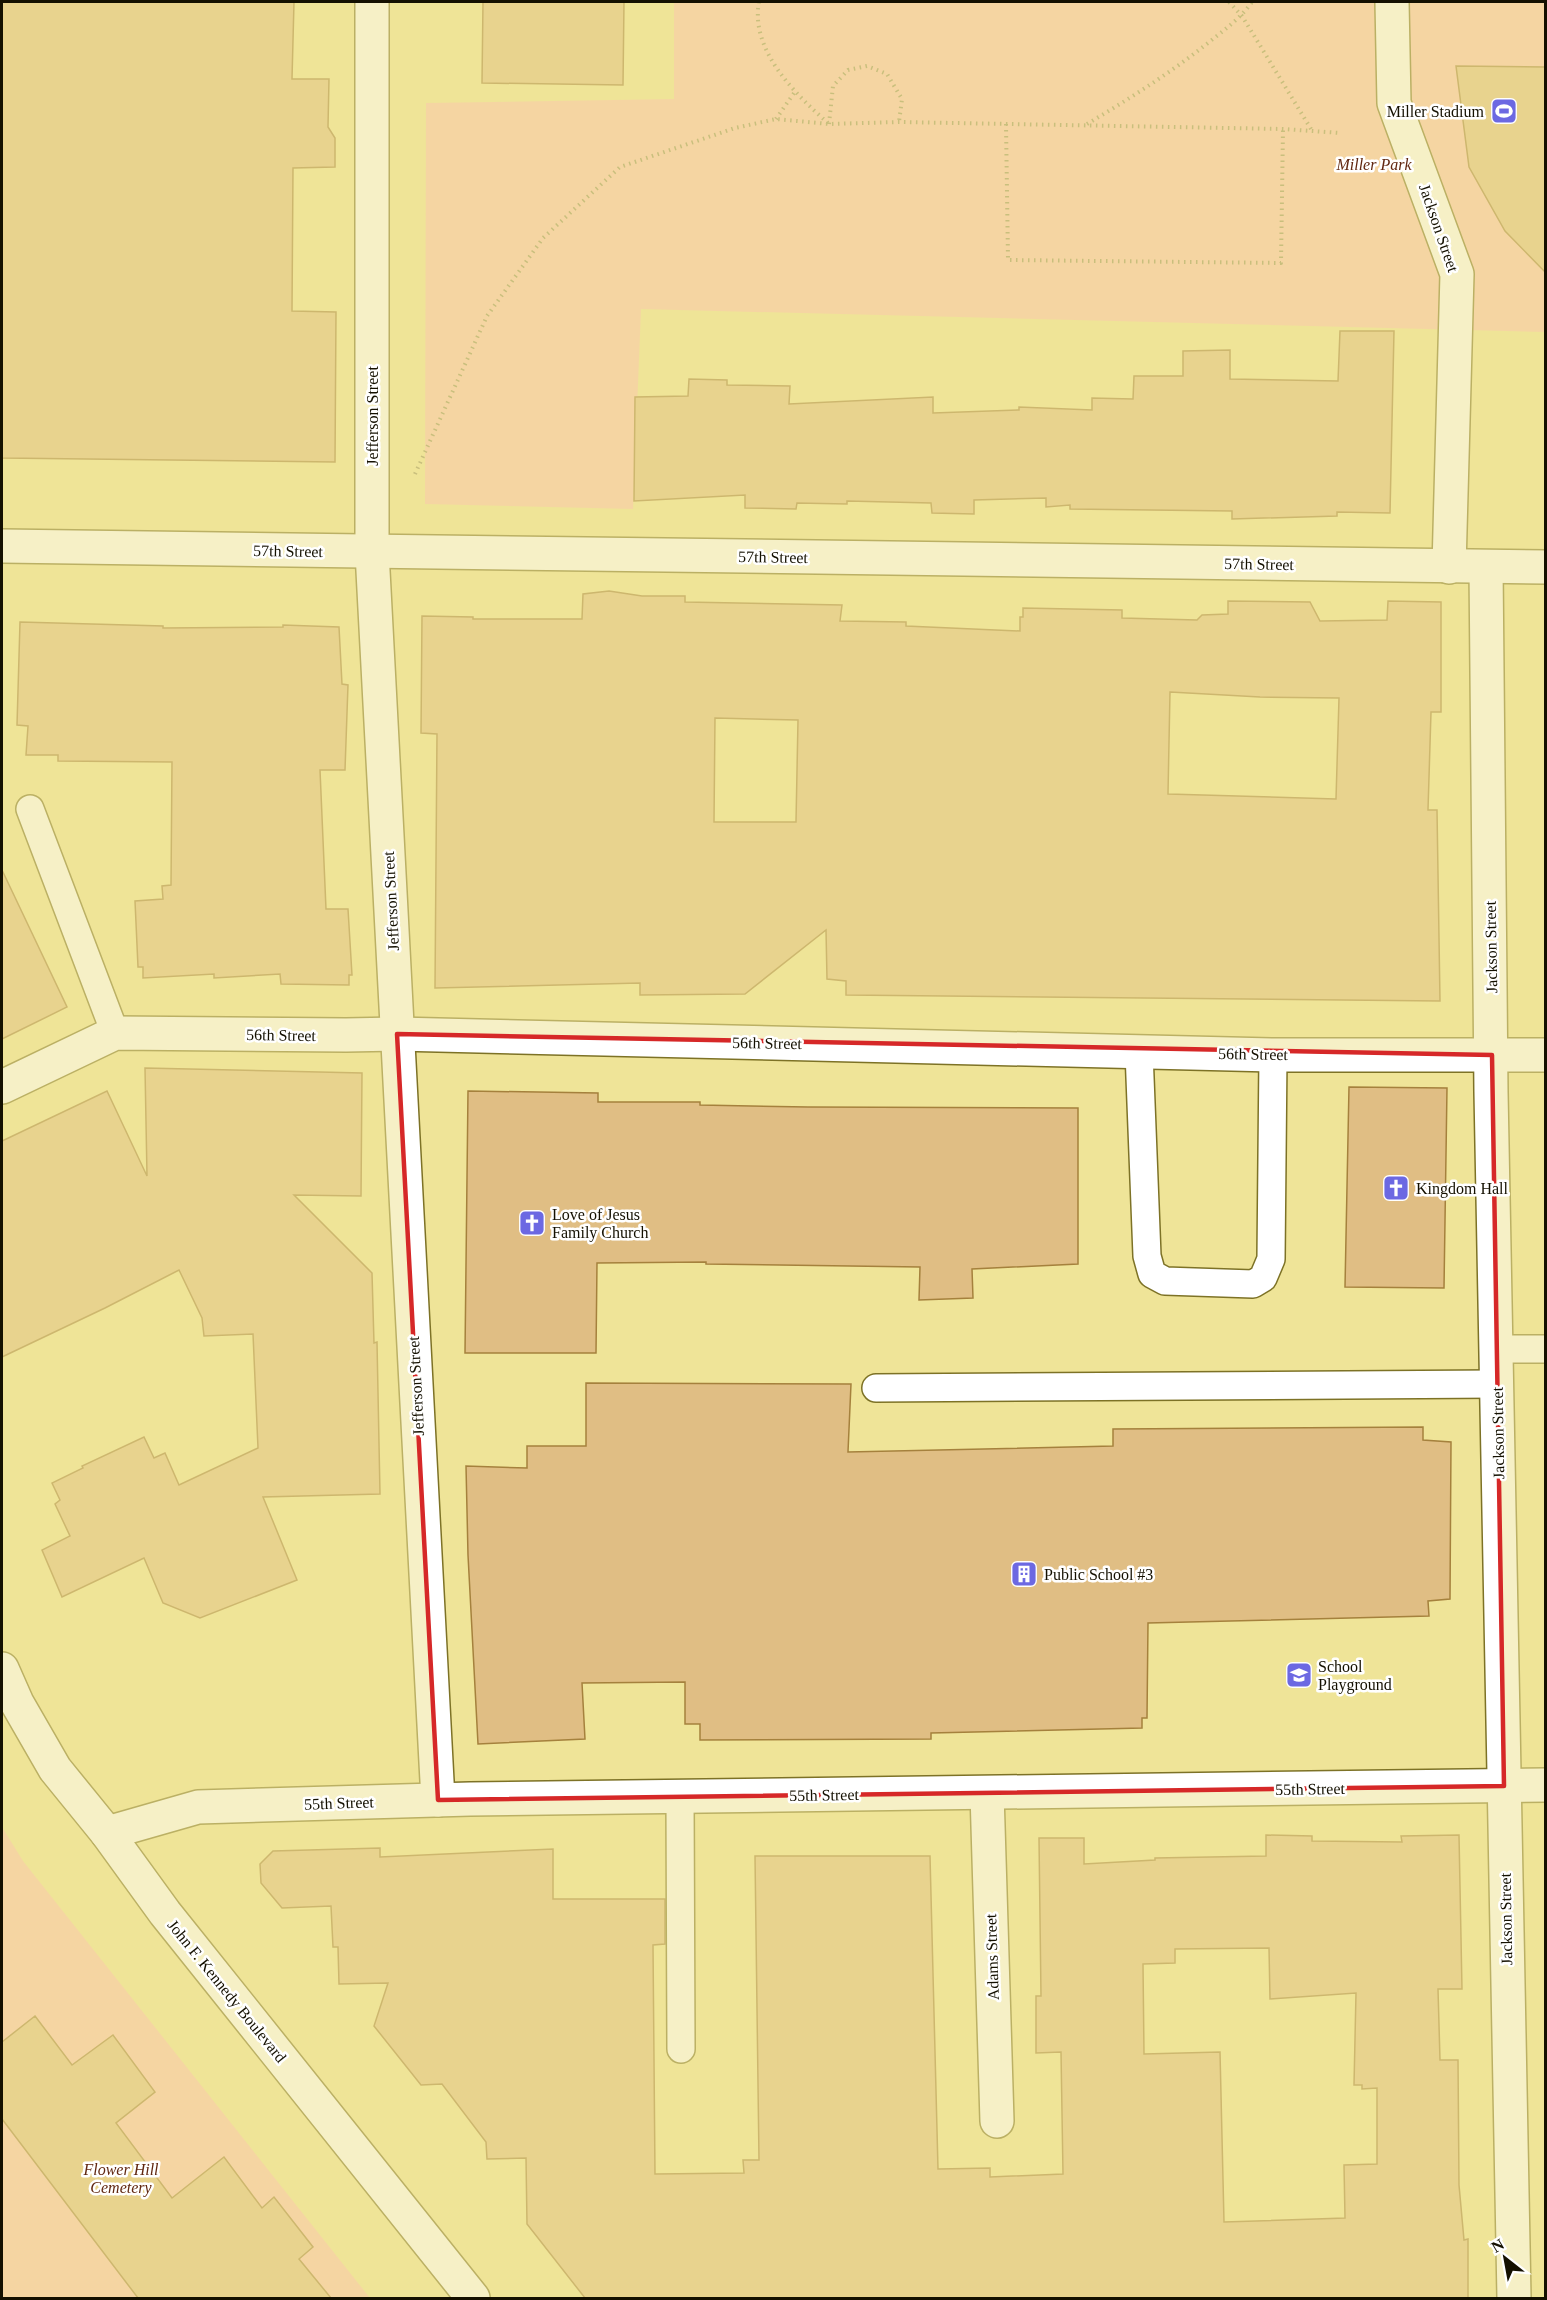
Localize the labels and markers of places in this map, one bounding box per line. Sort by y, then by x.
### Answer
sports icon: Miller Stadium [1489,96,1519,126]
place label: Miller Stadium [1387,103,1485,120]
church icon: Kingdom Hall [1381,1173,1411,1203]
place label: Kingdom Hall [1416,1180,1509,1198]
place label: Love of Jesus Family Church [552,1206,648,1242]
church icon: Love of Jesus Family Church [517,1208,547,1238]
building icon: Public School #3 [1009,1559,1039,1589]
place label: Public School #3 [1044,1566,1153,1583]
place label: School Playground [1318,1658,1392,1694]
school or university icon: School Playground [1284,1660,1314,1690]

